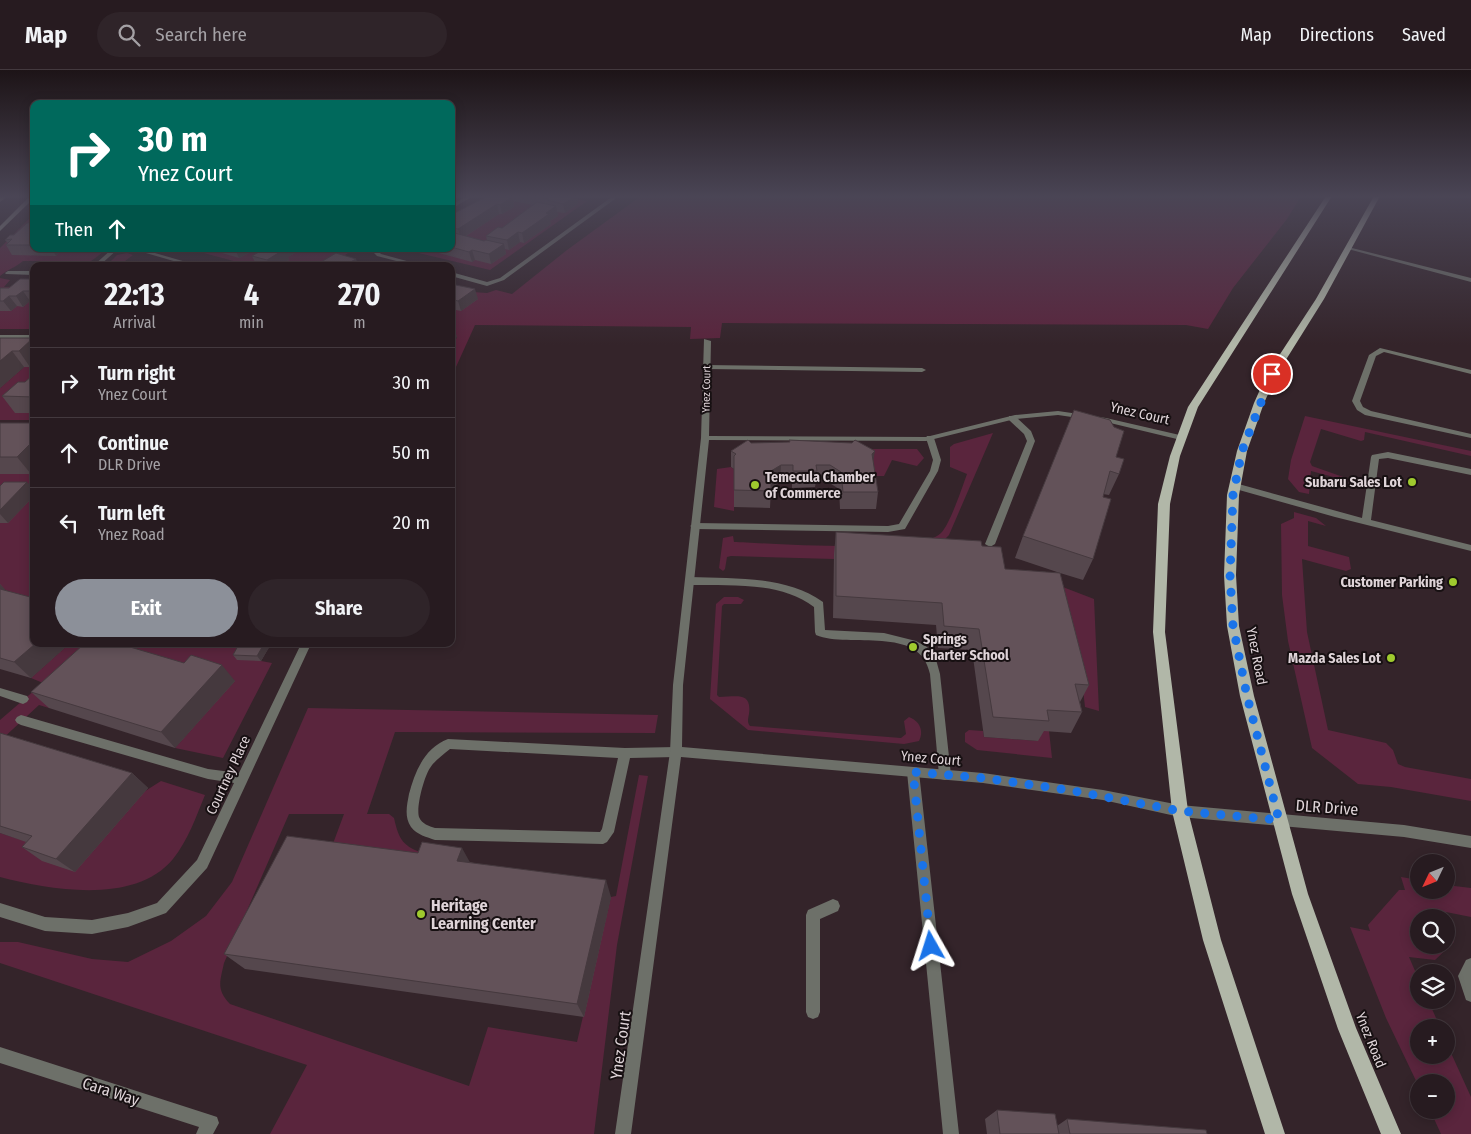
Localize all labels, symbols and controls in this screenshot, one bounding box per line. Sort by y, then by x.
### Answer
search box [97,12,447,57]
text: Map [25,21,67,49]
icon: search [115,21,143,49]
text: Search here [155,23,247,46]
text: Map [1240,24,1272,46]
text: Directions [1300,24,1374,46]
text: Saved [1402,24,1446,46]
text: 30 m [138,118,208,160]
icon: right [55,120,120,185]
text: Ynez Court [138,160,233,187]
icon: ahead [103,215,131,243]
text: Then [55,218,93,241]
text: 22:13 [104,277,165,313]
text: 4 [244,277,259,313]
text: 270 [338,277,381,313]
text: Arrival [113,313,156,332]
text: min [239,313,264,332]
text: m [353,313,366,332]
pin [1251,353,1293,395]
icon: arrive [1258,360,1286,388]
text: Turn right [98,362,175,385]
street label: Ynez Court [700,365,713,413]
icon: right [55,369,83,397]
text: 30 m [392,371,430,394]
text: Ynez Court [98,385,167,404]
street label: Ynez Court [1109,398,1172,429]
text: Continue [98,432,169,455]
icon: ahead [55,439,83,467]
text: 50 m [392,441,430,464]
text: DLR Drive [98,455,161,474]
place label: Temecula Chamber of Commerce [765,469,876,502]
place label: Subaru Sales Lot [1305,474,1403,491]
marker: Subaru Sales Lot [1406,476,1418,488]
marker: Temecula Chamber of Commerce [749,479,761,491]
text: Turn left [98,502,165,525]
icon: left [55,509,83,537]
text: 20 m [393,511,430,534]
text: Ynez Road [98,525,165,544]
place label: Customer Parking [1340,574,1443,591]
marker: Customer Parking [1447,576,1459,588]
button: Exit [55,579,238,637]
button: Share [248,579,430,637]
street label: Ynez Road [1243,626,1270,686]
place label: Springs Charter School [923,631,1009,664]
marker: Springs Charter School [907,641,919,653]
place label: Mazda Sales Lot [1288,650,1382,667]
marker: Mazda Sales Lot [1385,652,1397,664]
street label: Courtney Place [203,733,254,817]
street label: Ynez Court [900,747,962,770]
street label: DLR Drive [1295,796,1359,819]
north arrow [1410,854,1455,899]
map controls [1410,854,1455,1119]
place label: Heritage Learning Center [431,896,536,933]
marker: Heritage Learning Center [415,908,427,920]
button: search [1410,909,1455,954]
position arrow [904,919,956,971]
button: layers [1410,964,1455,1009]
street label: Ynez Court [606,1009,635,1081]
street label: Ynez Road [1352,1010,1389,1070]
button: + [1410,1019,1455,1064]
street label: Cara Way [80,1073,143,1110]
button: − [1410,1074,1455,1119]

